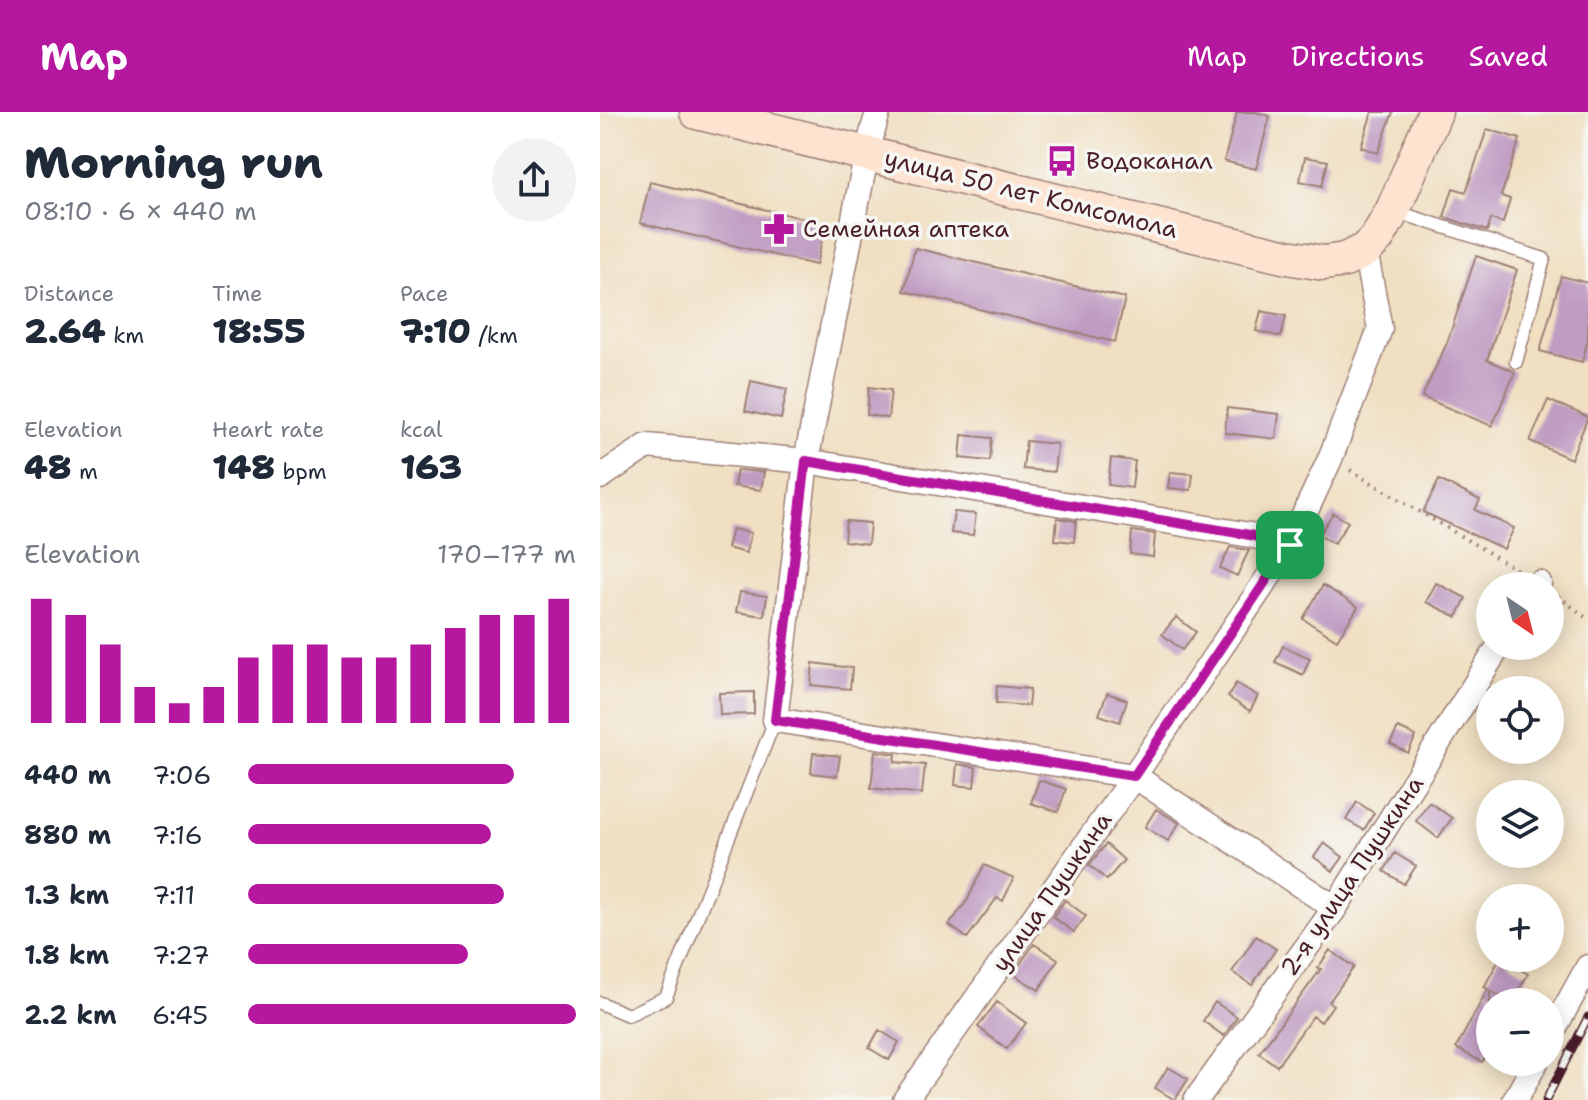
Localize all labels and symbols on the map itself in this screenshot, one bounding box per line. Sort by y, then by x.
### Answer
street label: улица 50 лет Комсомола [881,142,1181,246]
bus stop icon: Водоканал [1045,144,1079,178]
place label: Водоканал [1086,145,1213,177]
pharmacy icon: Семейная аптека [762,212,796,246]
place label: Семейная аптека [803,213,1009,245]
pin [1256,511,1324,579]
north arrow [1476,572,1564,660]
street label: 2-я улица Пушкина [1273,770,1431,982]
street label: улица Пушкина [985,806,1119,978]

